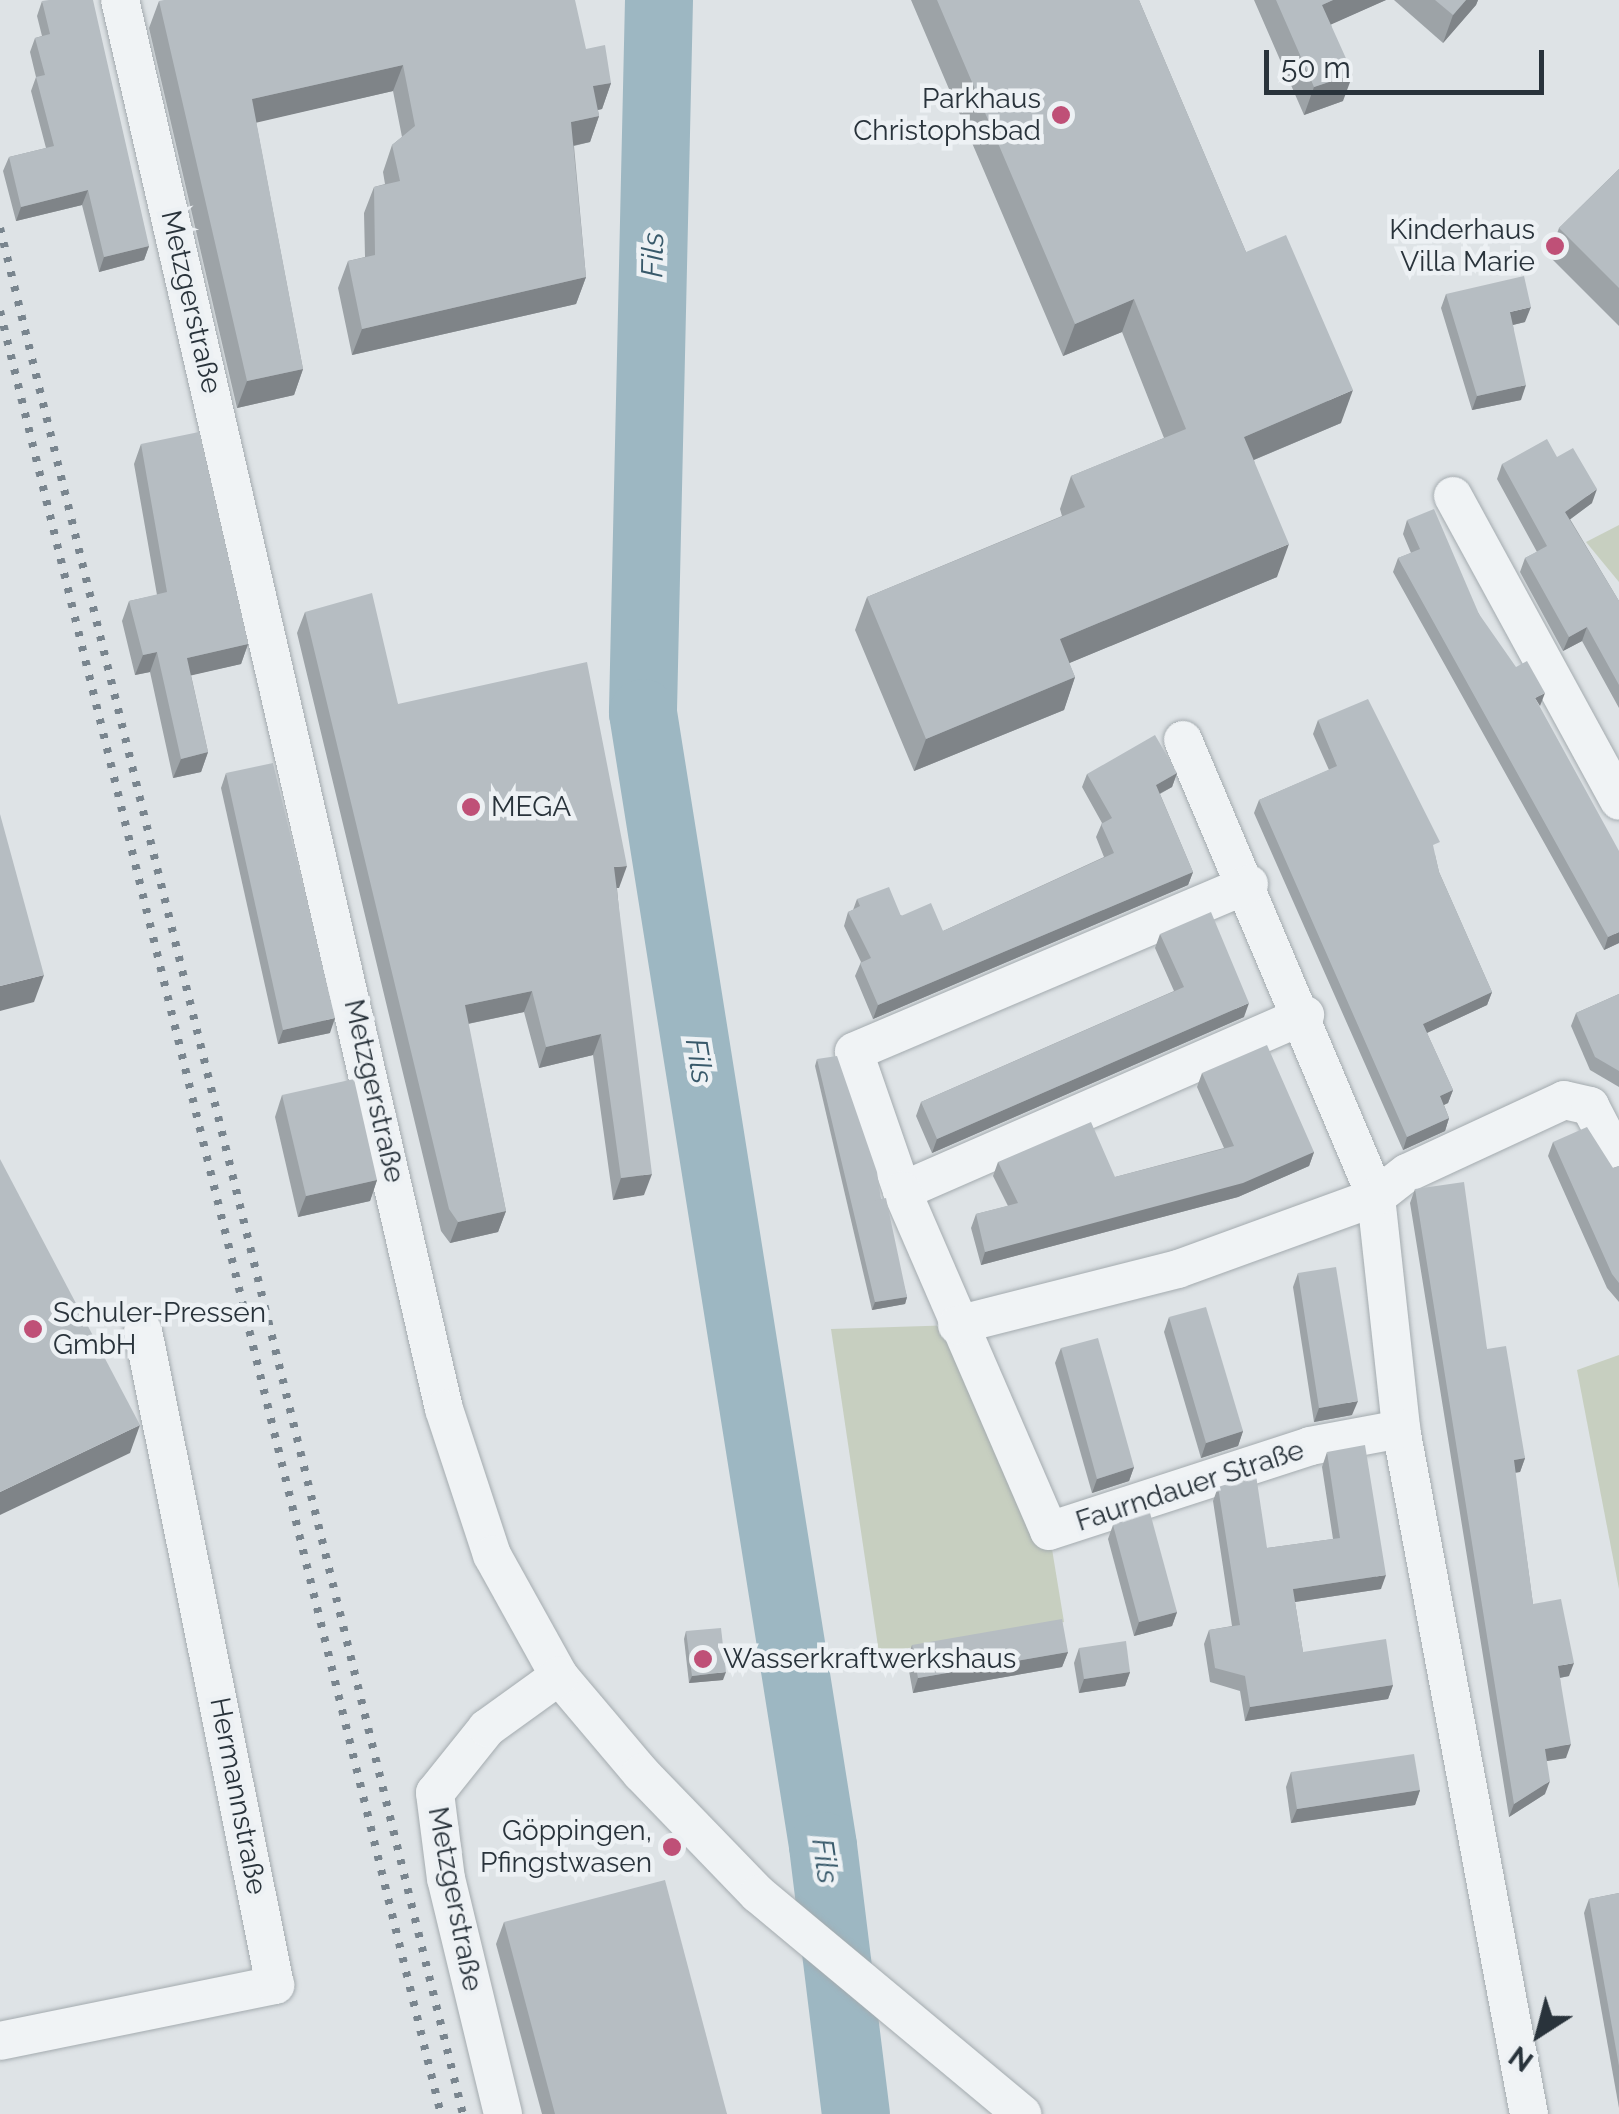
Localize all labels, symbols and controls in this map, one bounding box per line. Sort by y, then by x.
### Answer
scale bar [1269,30,1549,92]
text: 50 m [1281,50,1351,85]
place label: Parkhaus Christophsbad [853,82,1041,148]
marker: Parkhaus Christophsbad [1050,104,1072,126]
street label: Metzgerstraße [154,207,228,397]
place label: Kinderhaus Villa Marie [1389,213,1535,279]
water label: Fils [635,232,671,278]
marker: Kinderhaus Villa Marie [1544,235,1566,257]
place label: MEGA [491,790,571,824]
marker: MEGA [460,796,482,818]
street label: Metzgerstraße [337,996,411,1186]
water label: Fils [678,1036,720,1086]
place label: Schuler-Pressen GmbH [53,1296,266,1362]
marker: Schuler-Pressen GmbH [22,1318,44,1340]
street label: Faurndauer Straße [1071,1433,1309,1539]
place label: Wasserkraftwerkshaus [723,1642,1016,1676]
marker: Wasserkraftwerkshaus [692,1648,714,1670]
street label: Hermannstraße [202,1695,274,1897]
street label: Metzgerstraße [421,1804,489,1994]
place label: Göppingen, Pfingstwasen [480,1814,652,1880]
marker: Göppingen, Pfingstwasen [661,1836,683,1858]
water label: Fils [804,1836,846,1886]
north arrow [1489,1984,1589,2084]
text: N [1503,2039,1539,2078]

